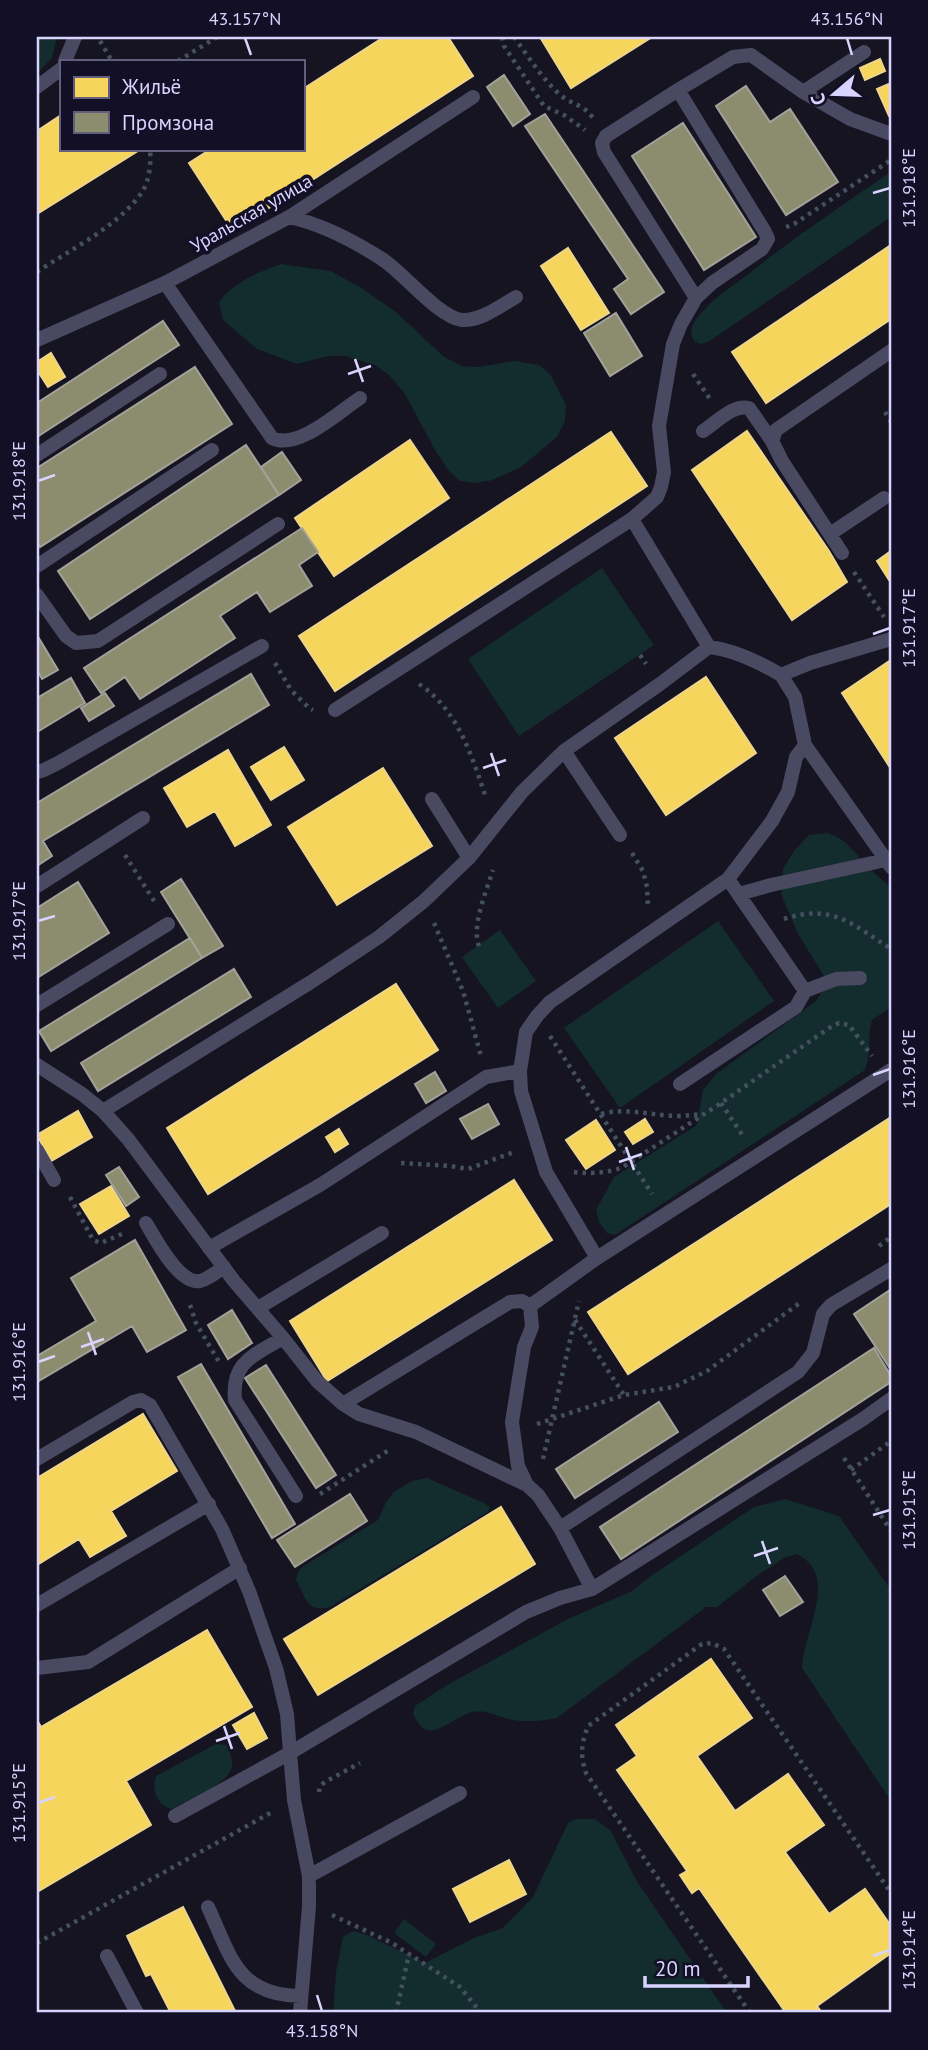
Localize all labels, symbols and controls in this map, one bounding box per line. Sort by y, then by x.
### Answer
text: 43.157°N [209,7,281,30]
text: 43.156°N [811,7,883,30]
legend [60,60,304,150]
north arrow [799,60,869,130]
text: Жильё [121,73,181,100]
text: С [805,90,831,108]
text: Промзона [122,109,214,136]
text: 131.918°E [897,148,920,228]
street label: Уральская улица [186,168,316,258]
text: 131.918°E [7,441,30,521]
text: 131.917°E [897,588,920,668]
text: 131.917°E [7,881,30,961]
text: 131.916°E [897,1029,920,1109]
text: 131.916°E [7,1322,30,1402]
text: 131.915°E [897,1470,920,1550]
text: 131.915°E [7,1763,30,1843]
text: 131.914°E [897,1910,920,1990]
scale bar [645,1945,748,1989]
text: 20 m [655,1955,701,1982]
text: 43.158°N [286,2019,358,2042]

